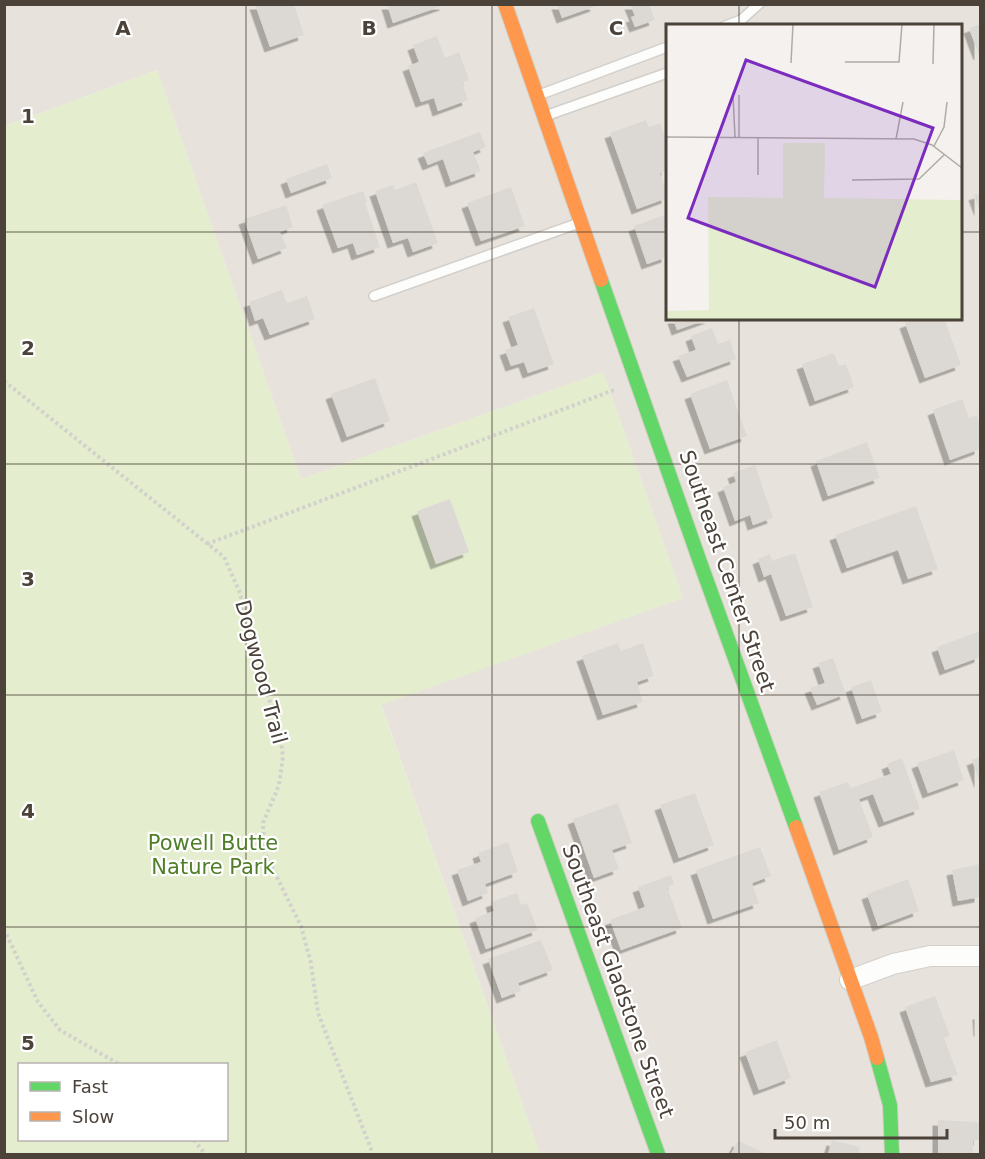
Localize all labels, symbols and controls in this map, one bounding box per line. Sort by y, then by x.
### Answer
text: A [115,16,131,40]
text: B [361,16,377,40]
text: C [609,16,623,40]
inset map [666,24,961,320]
text: 1 [21,104,35,128]
text: 2 [21,336,35,360]
street label: Southeast Center Street [674,447,780,695]
text: 3 [21,567,35,591]
street label: Dogwood Trail [230,597,292,747]
text: 4 [21,799,35,823]
park label: Powell Butte Nature Park [148,831,278,879]
street label: Southeast Gladstone Street [557,841,679,1121]
text: 5 [21,1031,35,1055]
legend [18,1063,228,1141]
text: Fast [72,1076,108,1097]
scale bar [775,1102,948,1140]
text: Slow [72,1106,114,1127]
text: 50 m [784,1112,830,1133]

